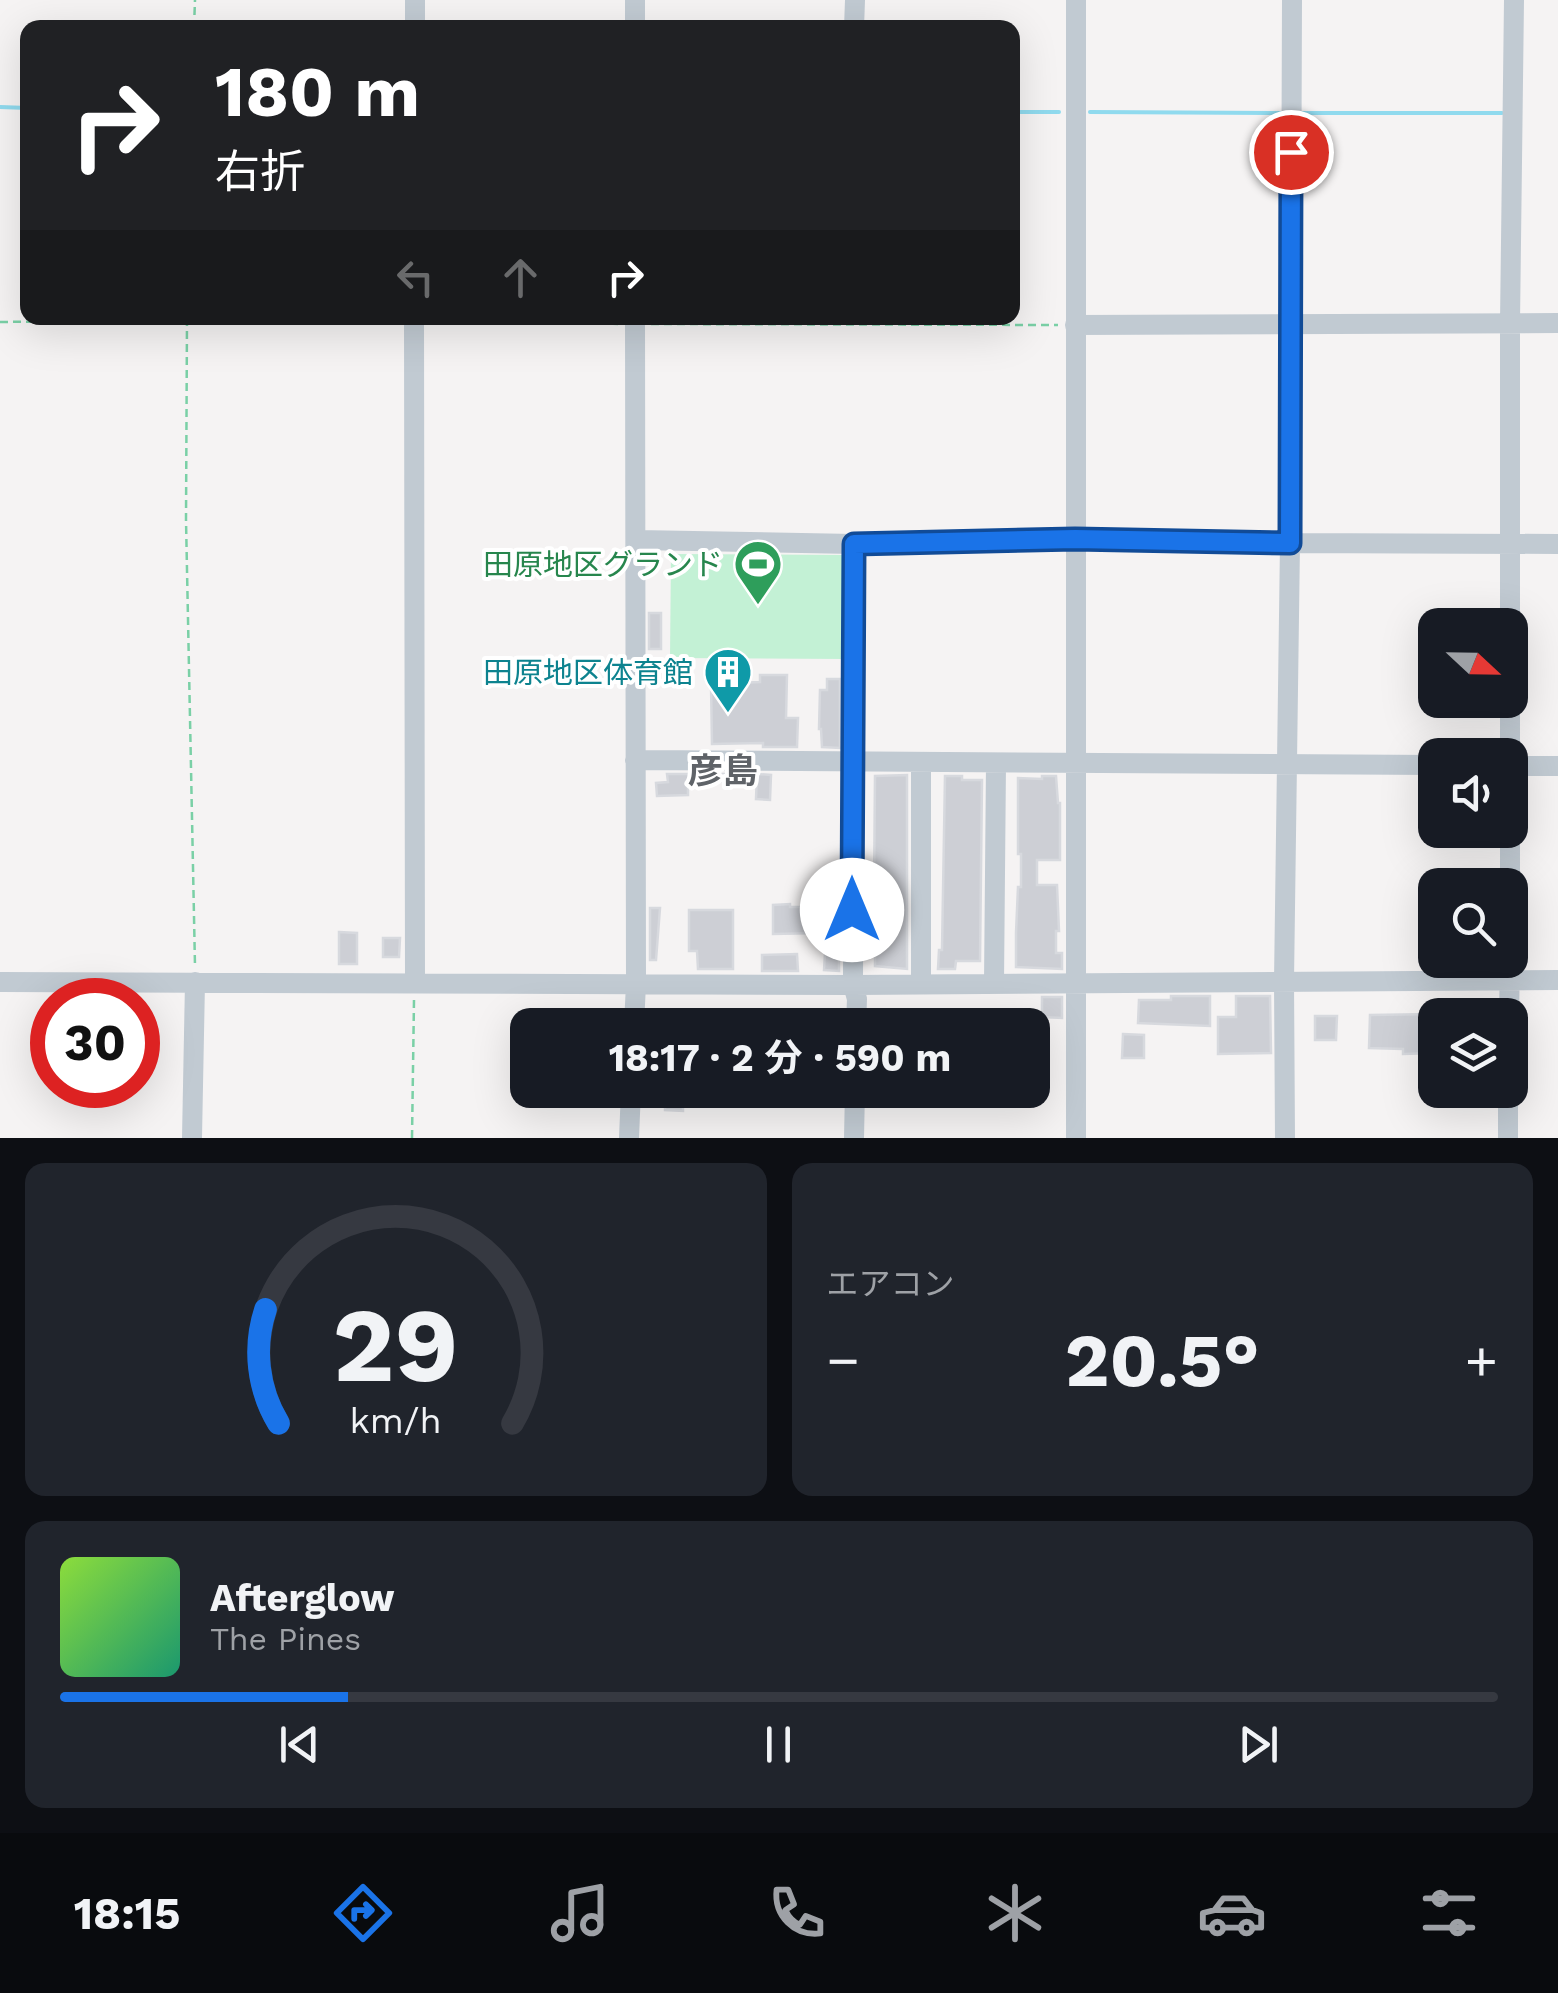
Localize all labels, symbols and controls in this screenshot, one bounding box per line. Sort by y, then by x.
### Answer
text: 180 m [215,51,420,133]
icon: right [50,60,180,190]
pin [1249,110,1334,195]
icon: arrive [1264,125,1319,180]
text: 右折 [215,145,305,198]
icon: left [388,250,443,305]
icon: ahead [493,250,548,305]
icon: right [598,250,653,305]
sports icon: 田原地区グランド [732,538,784,606]
place label: 田原地区グランド [483,547,723,582]
north arrow [1418,608,1528,718]
map controls [1418,608,1528,1108]
building icon: 田原地区体育館 [702,646,754,714]
place label: 田原地区体育館 [483,655,693,690]
button: sound [1418,738,1528,848]
district label: 彦島 [688,750,758,792]
position arrow [800,858,904,962]
button: search [1418,868,1528,978]
speed limit sign: 30 [30,978,160,1108]
button: layers [1418,998,1528,1108]
text: 18:17 · 2 分 · 590 m [609,1036,951,1080]
text: エアコン [827,1265,955,1303]
text: 29 [333,1284,459,1406]
text: 20.5° [1065,1316,1260,1404]
text: − [827,1328,860,1392]
text: + [1465,1328,1498,1392]
text: km/h [350,1400,442,1442]
text: Afterglow [210,1576,395,1620]
text: The Pines [210,1620,361,1658]
icon: previous [272,1717,327,1772]
icon: pause [751,1717,806,1772]
icon: next [1231,1717,1286,1772]
icon: directions [328,1878,398,1948]
icon: music [545,1878,615,1948]
icon: phone [762,1878,832,1948]
icon: climate [980,1878,1050,1948]
icon: car [1197,1878,1267,1948]
icon: filters [1414,1878,1484,1948]
text: 18:15 [74,1887,180,1940]

